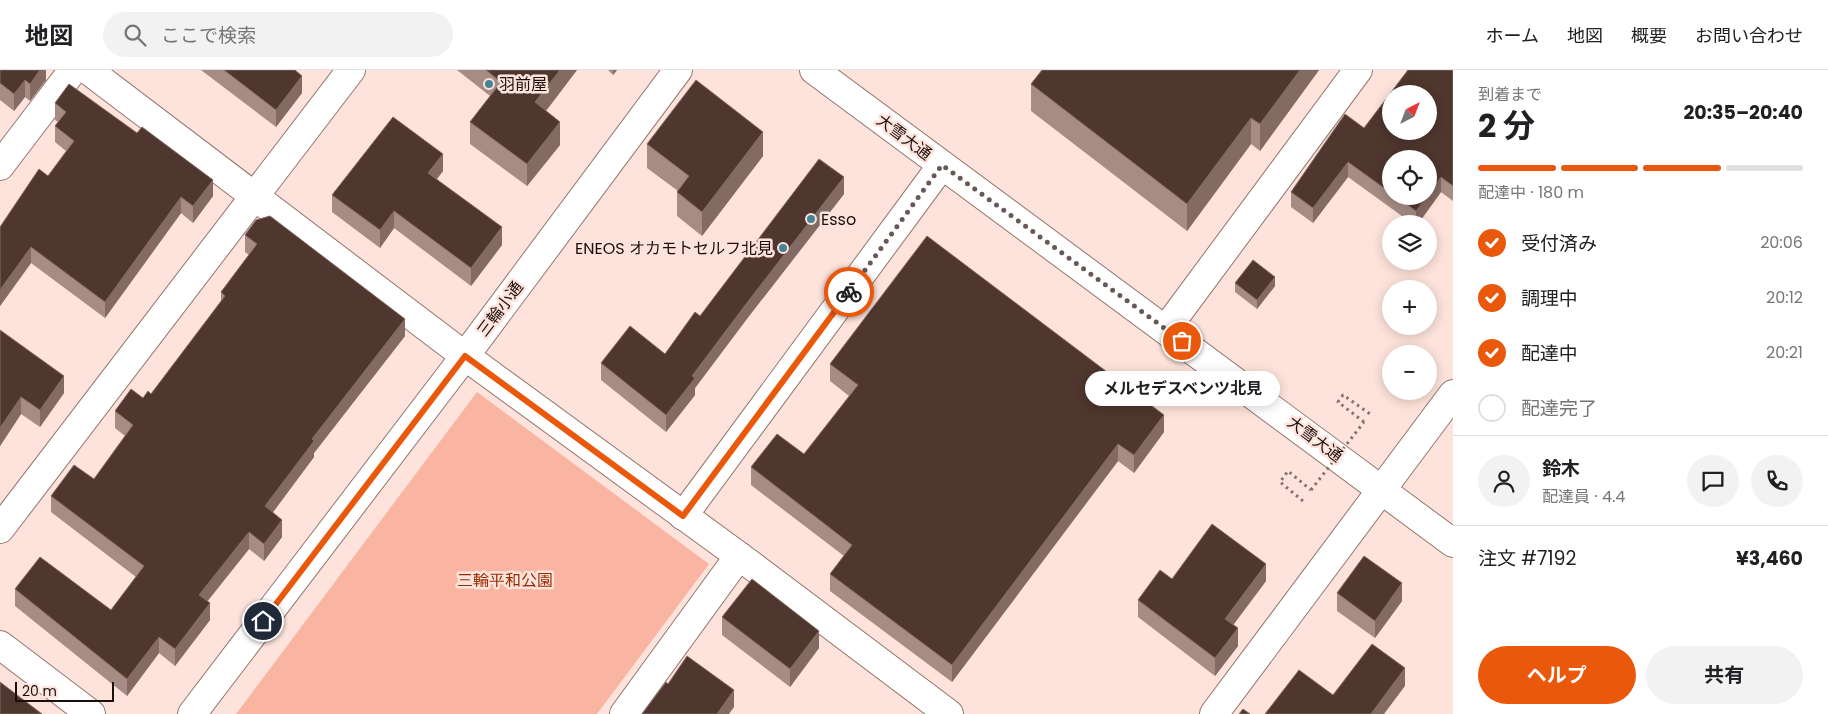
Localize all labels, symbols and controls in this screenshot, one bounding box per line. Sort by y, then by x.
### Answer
search box [103,12,453,57]
text: 地図 [25,19,73,52]
icon: search [121,21,149,49]
text: ここで検索 [161,22,256,49]
text: ホーム [1486,23,1539,48]
text: 地図 [1567,23,1603,48]
text: 概要 [1631,23,1667,48]
text: お問い合わせ [1695,23,1803,48]
place label: 羽前屋 [499,73,547,96]
marker: 羽前屋 [483,78,495,90]
text: 到着まで [1478,83,1542,106]
north arrow [1382,85,1438,140]
map controls [1382,85,1437,400]
text: 20:35–20:40 [1683,99,1803,126]
text: 2 分 [1478,103,1535,148]
street label: 大雪大通 [872,109,936,165]
button: locate [1382,150,1437,205]
text: 配達中 · 180 m [1478,181,1584,204]
place label: Esso [821,208,856,231]
marker: Esso [805,213,817,225]
button: layers [1382,215,1437,270]
icon: check [1478,229,1506,257]
text: 受付済み [1521,230,1597,257]
text: 20:06 [1760,231,1803,254]
place label: ENEOS オカモトセルフ北見 [575,237,773,260]
marker: ENEOS オカモトセルフ北見 [777,242,789,254]
courier [824,267,874,317]
street label: 三輪小通 [472,277,528,341]
icon: bike [835,278,863,306]
button: + [1382,280,1437,335]
icon: check [1478,284,1506,312]
text: 調理中 [1521,285,1578,312]
text: 20:12 [1766,286,1803,309]
pin [1161,320,1203,362]
icon: bag [1168,327,1196,355]
icon: check [1478,339,1506,367]
text: 配達中 [1521,340,1578,367]
text: 20:21 [1766,341,1803,364]
button: − [1382,345,1437,400]
callout: メルセデスベンツ北見 [1084,371,1280,406]
text: メルセデスベンツ北見 [1103,377,1262,400]
text: 配達完了 [1521,395,1597,422]
street label: 大雪大通 [1283,411,1347,467]
button: person [1478,455,1530,507]
text: 鈴木 [1542,455,1580,482]
button: chat [1687,455,1739,507]
button: phone [1751,455,1803,507]
text: 配達員 · 4.4 [1542,485,1625,508]
text: 注文 #7192 [1478,545,1576,572]
text: ¥3,460 [1736,545,1803,572]
park label: 三輪平和公園 [457,569,553,592]
pin [242,600,284,642]
icon: home [249,607,277,635]
button: ヘルプ [1478,646,1636,704]
button: 共有 [1646,646,1803,704]
scale bar [15,679,114,702]
text: 20 m [22,681,57,701]

